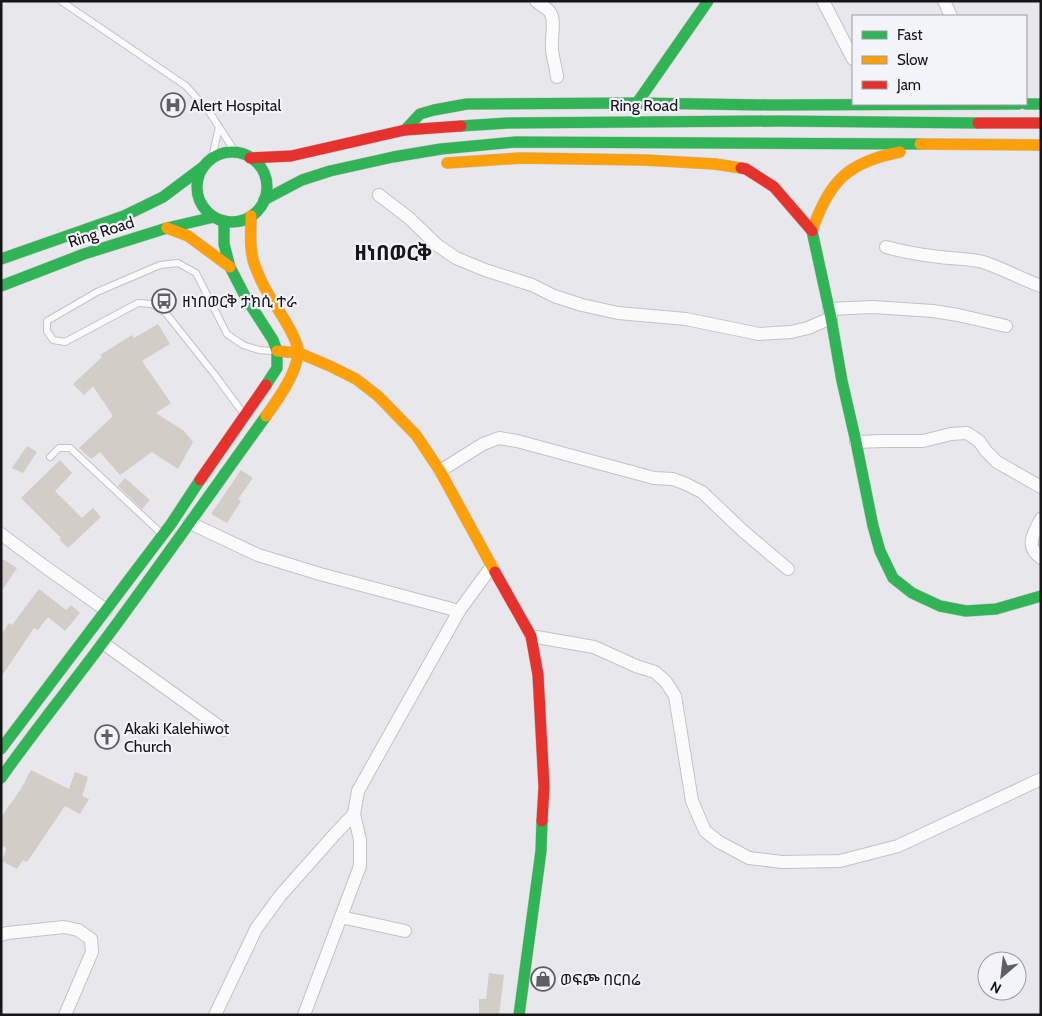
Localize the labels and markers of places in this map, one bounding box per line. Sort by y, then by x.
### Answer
hospital icon: Alert Hospital [160,92,186,118]
place label: Alert Hospital [190,96,282,115]
bus stop icon: ዘነበወርቅ ታክሲ ተራ [151,288,177,314]
place label: ዘነበወርቅ ታክሲ ተራ [182,292,297,311]
place label: Akaki Kalehiwot Church [124,719,230,756]
church icon: Akaki Kalehiwot Church [94,724,120,750]
shop icon: ወፍጮ በርበሬ [530,966,556,992]
place label: ወፍጮ በርበሬ [560,970,641,989]

